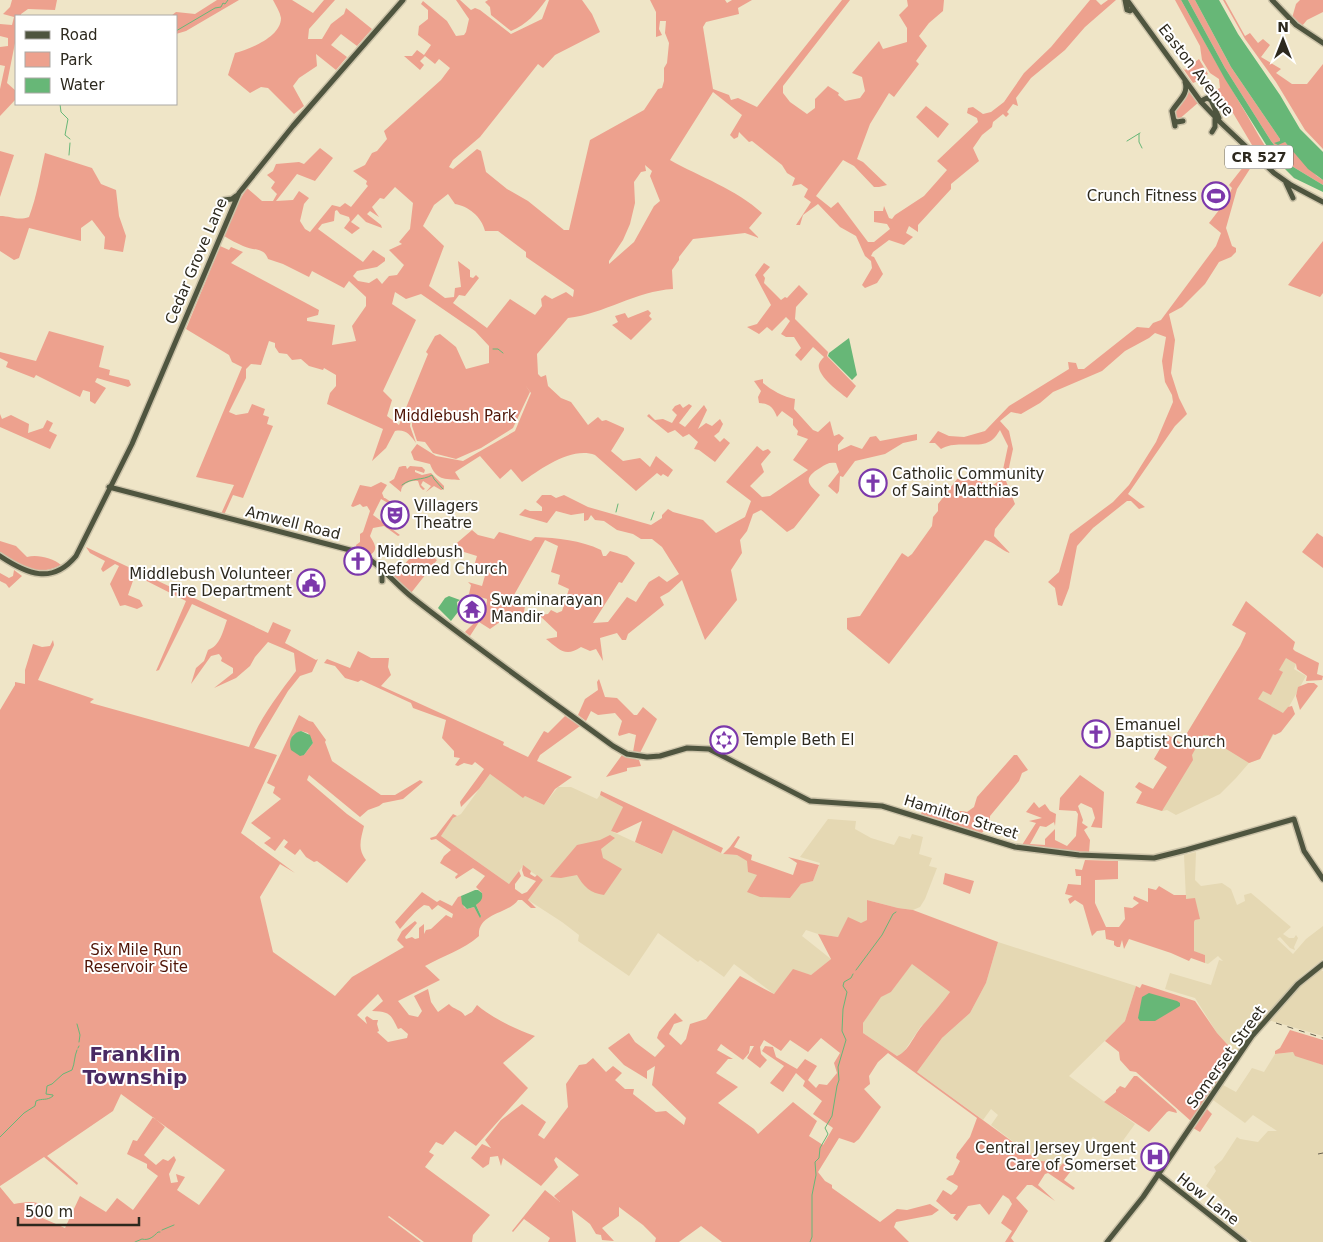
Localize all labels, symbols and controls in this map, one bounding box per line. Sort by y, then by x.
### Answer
legend [15,15,178,105]
north arrow [1258,15,1308,65]
text: N [1277,19,1289,35]
street label: Easton Avenue [1155,21,1237,119]
text: Road [60,26,98,44]
text: Park [60,51,93,69]
text: Water [60,76,105,94]
road number: CR 527 [1225,146,1293,168]
sports icon: Crunch Fitness [1201,181,1231,211]
place label: Crunch Fitness [1087,187,1197,205]
street label: Cedar Grove Lane [161,195,231,327]
park label: Middlebush Park [393,407,517,425]
place label: Catholic Community of Saint Matthias [892,465,1045,500]
church icon: Catholic Community of Saint Matthias [858,468,888,498]
place label: Villagers Theatre [413,497,479,532]
theatre icon: Villagers Theatre [380,500,410,530]
street label: Amwell Road [244,503,342,543]
place label: Middlebush Reformed Church [377,543,508,578]
church icon: Middlebush Reformed Church [343,546,373,576]
place label: Middlebush Volunteer Fire Department [129,565,293,600]
public building icon: Middlebush Volunteer Fire Department [296,568,326,598]
place label: Swaminarayan Mandir [491,591,602,626]
temple icon: Swaminarayan Mandir [457,594,487,624]
place label: Emanuel Baptist Church [1115,716,1226,751]
church icon: Emanuel Baptist Church [1081,719,1111,749]
synagogue icon: Temple Beth El [709,725,739,755]
place label: Temple Beth El [742,731,854,749]
street label: Hamilton Street [902,791,1020,843]
park label: Six Mile Run Reservoir Site [84,941,188,976]
street label: Somerset Street [1183,1002,1269,1112]
district label: Franklin Township [83,1042,187,1089]
place label: Central Jersey Urgent Care of Somerset [975,1139,1136,1174]
hospital icon: Central Jersey Urgent Care of Somerset [1140,1142,1170,1172]
street label: How Lane [1173,1169,1243,1229]
scale bar [18,1194,139,1226]
text: 500 m [25,1203,73,1221]

